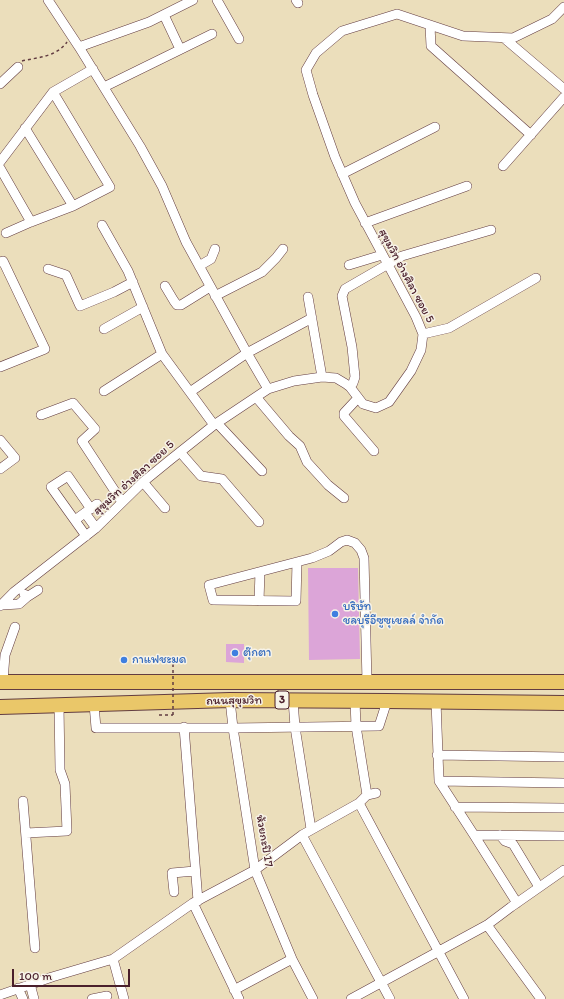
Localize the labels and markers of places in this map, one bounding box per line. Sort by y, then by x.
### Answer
place label: บริษัท ชลบุรีอีซูซุเชลล์ จำกัด [343,600,444,628]
marker: บริษัท ชลบุรีอีซูซุเชลล์ จำกัด [330,609,340,619]
place label: ตุ๊กตา [243,646,271,660]
marker: ตุ๊กตา [230,648,240,658]
place label: กาแฟชะมด [132,653,187,667]
marker: กาแฟชะมด [119,655,129,665]

